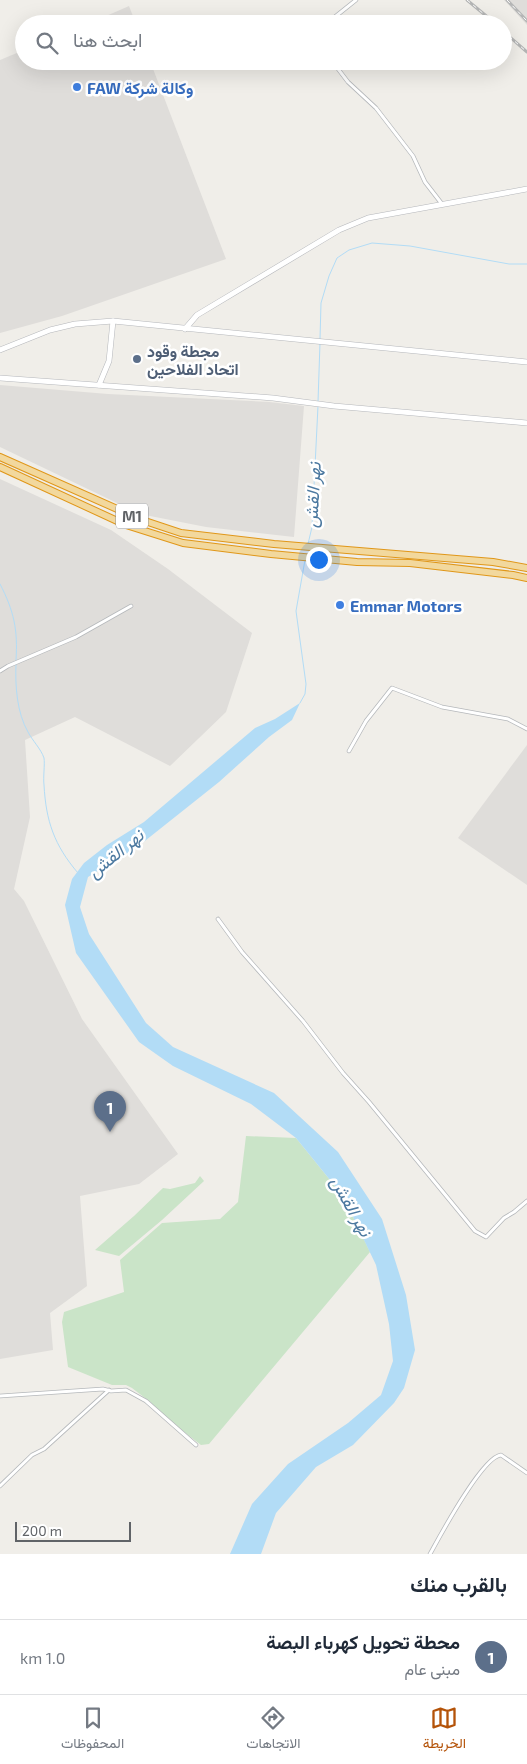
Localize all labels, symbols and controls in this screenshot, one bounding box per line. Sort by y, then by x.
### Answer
search box [15,15,512,70]
text: ابحث هنا [73,28,142,51]
icon: search [33,29,61,57]
place label: FAW وكالة شركة [87,78,194,99]
marker: FAW وكالة شركة [71,81,83,93]
place label: مجطة وقود اتحاد الفلاحين [147,341,239,379]
marker: مجطة وقود اتحاد الفلاحين [131,353,143,365]
water label: نهر القش [299,461,326,528]
road number: M1 [116,504,148,528]
your location [306,547,332,573]
place label: Emmar Motors [350,596,462,615]
marker: Emmar Motors [334,599,346,611]
water label: نهر القش [83,823,149,883]
pin: 1 [94,1091,126,1132]
water label: نهر القش [326,1172,378,1241]
scale bar [15,1519,131,1542]
text: 200 m [22,1522,62,1539]
text: بالقرب منك [410,1571,507,1596]
text: محطة تحويل كهرباء البصة [266,1630,460,1653]
text: 1.0 km [20,1648,65,1667]
text: 1 [488,1648,494,1667]
text: مبنى عام [405,1659,460,1678]
tab: المحفوظات [61,1704,124,1756]
tab: الاتجاهات [246,1704,301,1756]
tab: الخريطة [423,1704,466,1756]

